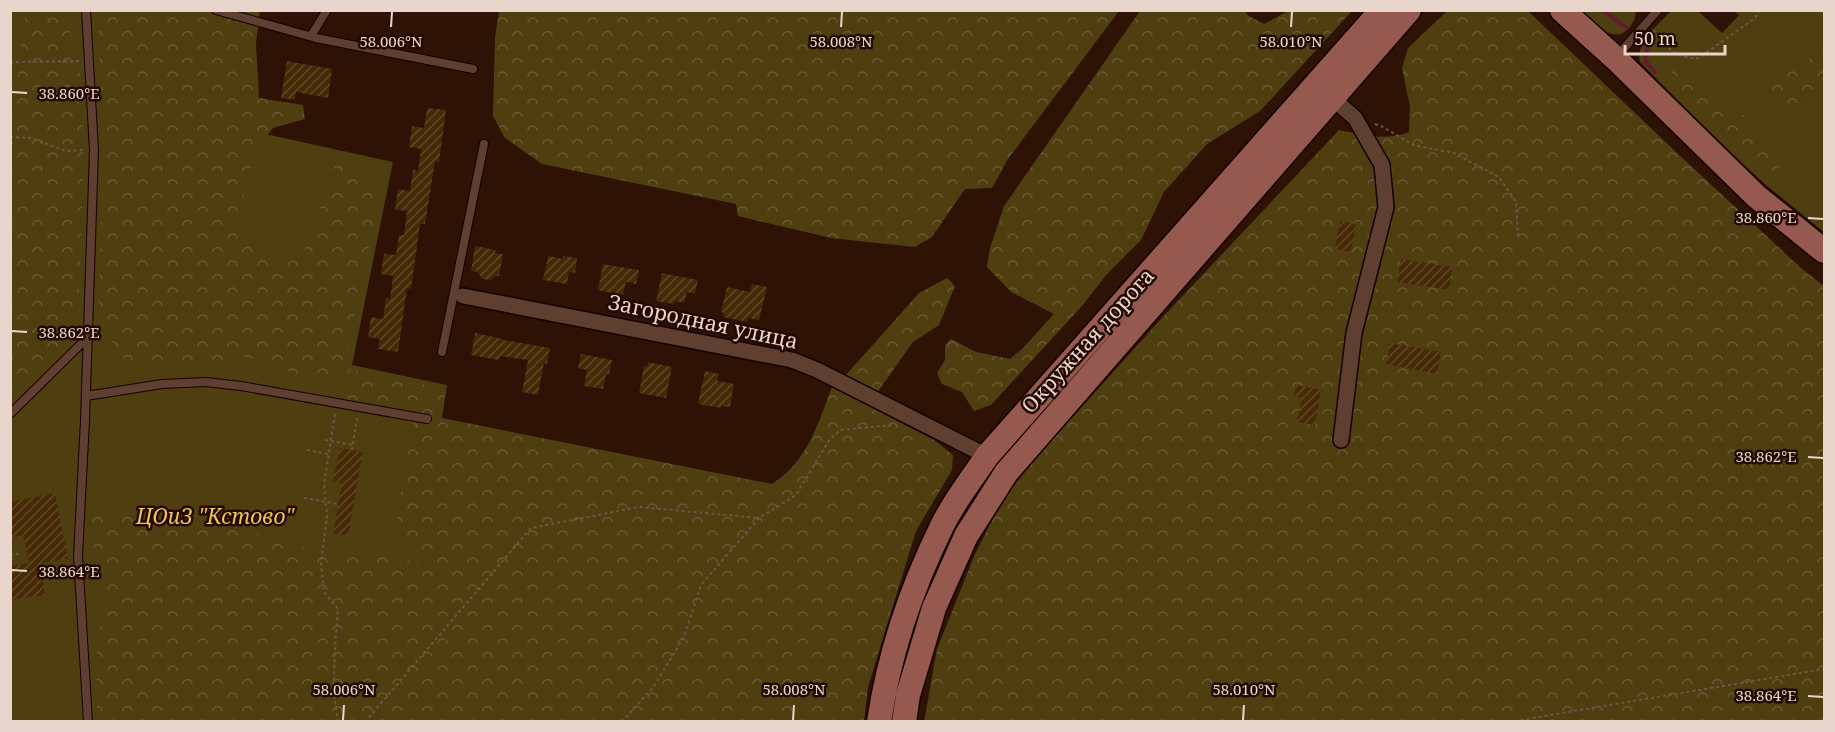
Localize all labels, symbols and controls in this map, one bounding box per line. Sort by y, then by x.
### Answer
scale bar [1625,18,1726,56]
text: 50 m [1634,26,1676,50]
text: 58.006°N [359,31,423,51]
text: 58.008°N [809,31,873,51]
text: 58.010°N [1259,31,1323,51]
text: 38.860°E [38,83,100,103]
text: 38.860°E [1735,207,1797,227]
street label: Окружная дорога [1015,262,1160,419]
street label: Загородная улица [606,287,801,355]
text: 38.862°E [38,322,100,342]
text: 38.862°E [1735,446,1797,466]
park label: ЦОиЗ "Кстово" [135,502,295,530]
text: 38.864°E [38,561,100,581]
text: 58.006°N [312,679,376,699]
text: 58.008°N [762,679,826,699]
text: 58.010°N [1212,679,1276,699]
text: 38.864°E [1735,685,1797,705]

